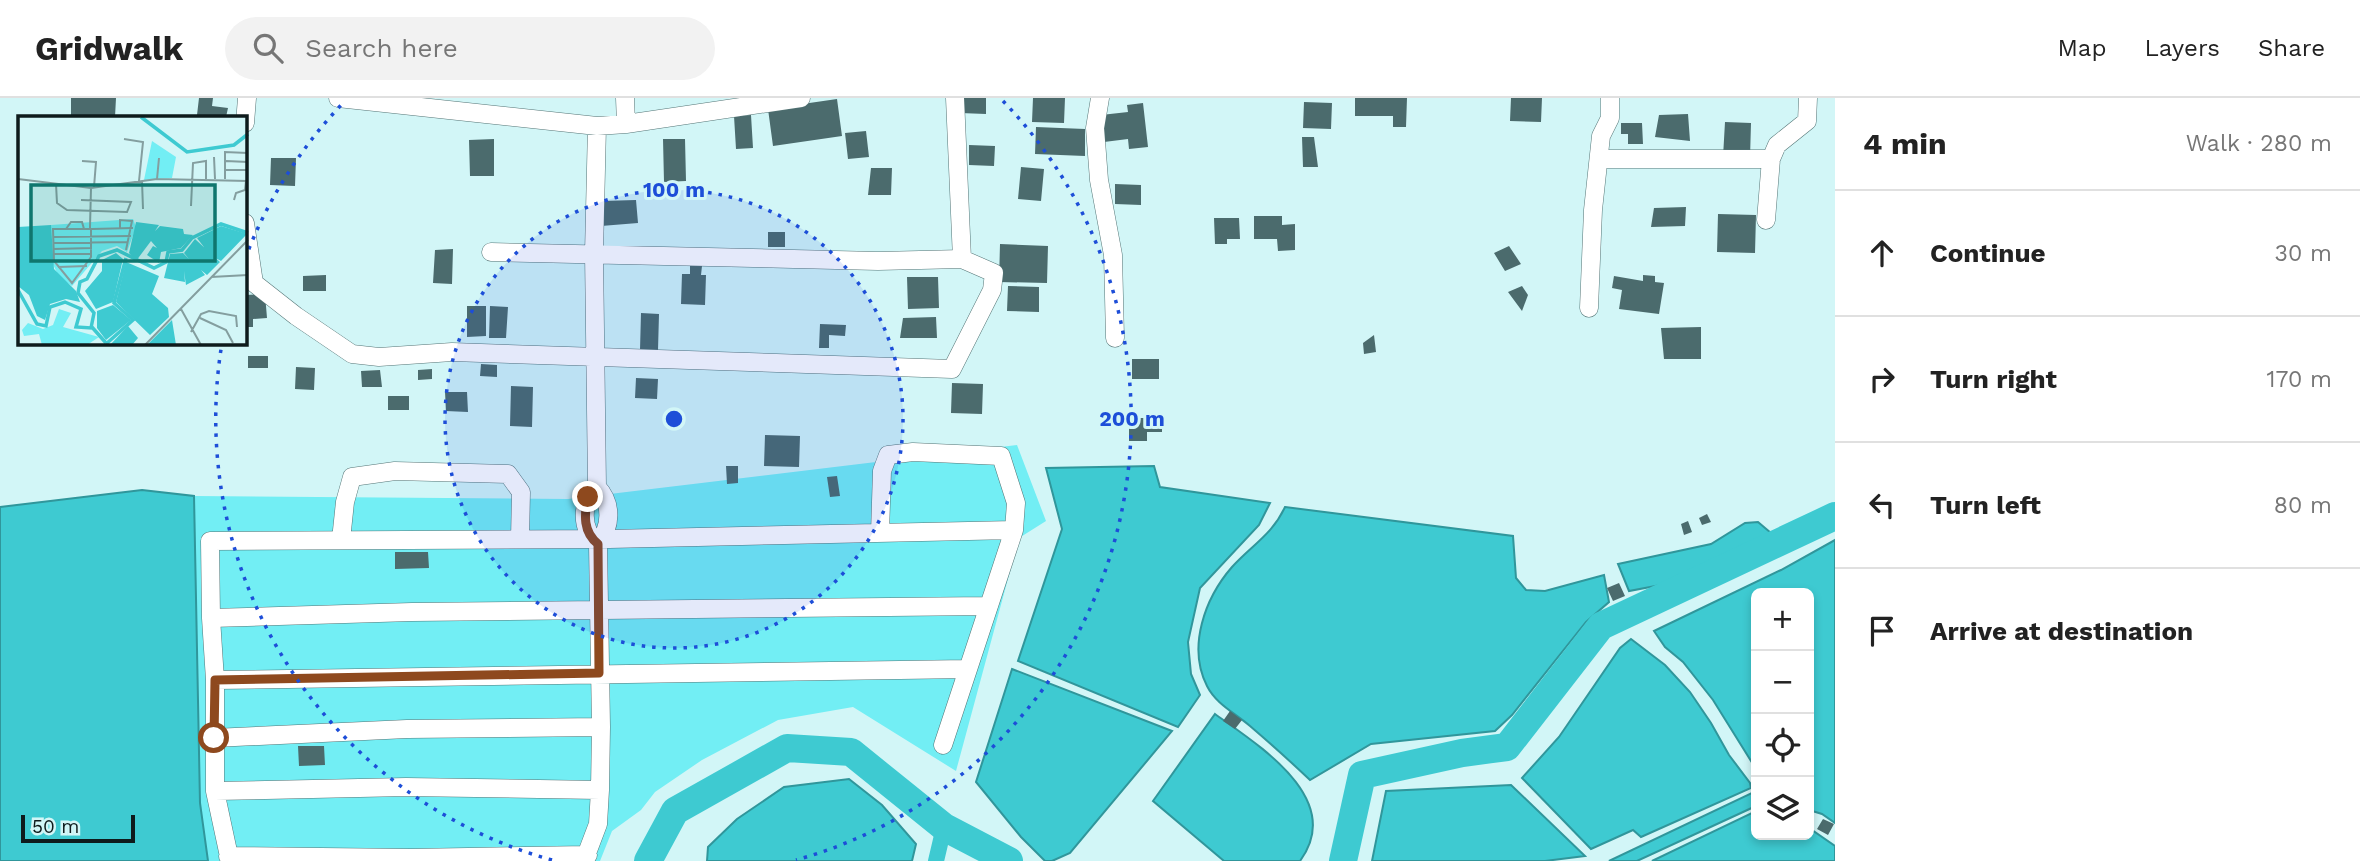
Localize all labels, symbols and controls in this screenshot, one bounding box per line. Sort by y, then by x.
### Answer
search box [225,17,715,80]
text: Gridwalk [35,29,183,68]
icon: search [249,29,287,67]
text: Search here [305,33,458,63]
text: Map [2058,34,2106,62]
text: Layers [2144,34,2220,62]
text: Share [2258,34,2325,62]
inset map [18,116,247,345]
text: 4 min [1863,126,1947,161]
text: Walk · 280 m [2186,130,2332,157]
text: 100 m [643,177,705,202]
icon: ahead [1863,234,1901,272]
text: Continue [1930,238,2046,268]
text: 30 m [2275,240,2332,267]
icon: right [1863,360,1901,398]
text: Turn right [1930,364,2057,394]
text: 170 m [2267,366,2332,393]
text: 200 m [1099,406,1165,431]
centre of rings [662,407,686,431]
route end [572,481,603,512]
icon: left [1863,486,1901,524]
text: Turn left [1930,490,2041,520]
text: 80 m [2274,492,2332,519]
map controls [1751,588,1814,840]
button: + [1751,588,1814,651]
icon: arrive [1863,612,1901,650]
text: Arrive at destination [1930,616,2193,646]
button: − [1751,651,1814,714]
button: locate [1751,714,1814,777]
route start [198,722,229,753]
button: layers [1751,777,1814,840]
scale bar [21,812,135,844]
text: 50 m [32,815,79,838]

